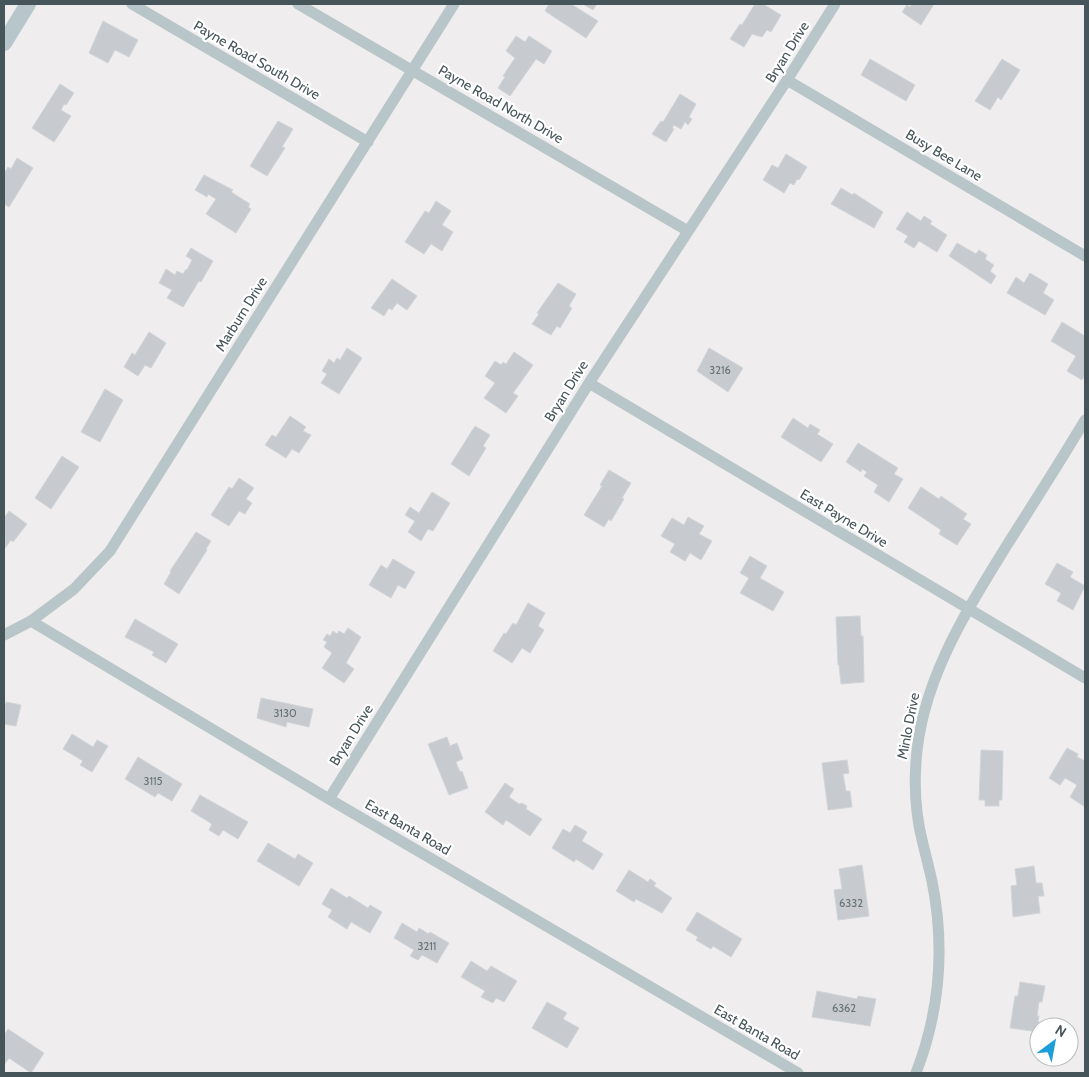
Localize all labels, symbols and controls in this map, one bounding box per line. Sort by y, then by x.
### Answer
street label: Payne Road South Drive [191,16,323,104]
street label: Bryan Drive [761,18,813,86]
street label: Payne Road North Drive [435,61,567,147]
street label: Busy Bee Lane [902,125,986,185]
street label: Marburn Drive [211,273,271,355]
street label: Bryan Drive [540,357,592,425]
house number: 3216 [709,363,731,377]
street label: East Payne Drive [797,485,891,551]
street label: Minlo Drive [893,691,923,761]
street label: Bryan Drive [325,701,377,769]
house number: 3130 [273,706,297,720]
house number: 3115 [143,774,163,788]
street label: East Banta Road [362,795,454,859]
house number: 6332 [839,896,863,910]
house number: 3211 [418,939,436,953]
street label: East Banta Road [711,1000,803,1064]
house number: 6362 [832,1001,856,1015]
north arrow [1029,1017,1079,1067]
text: N [1052,1021,1070,1041]

